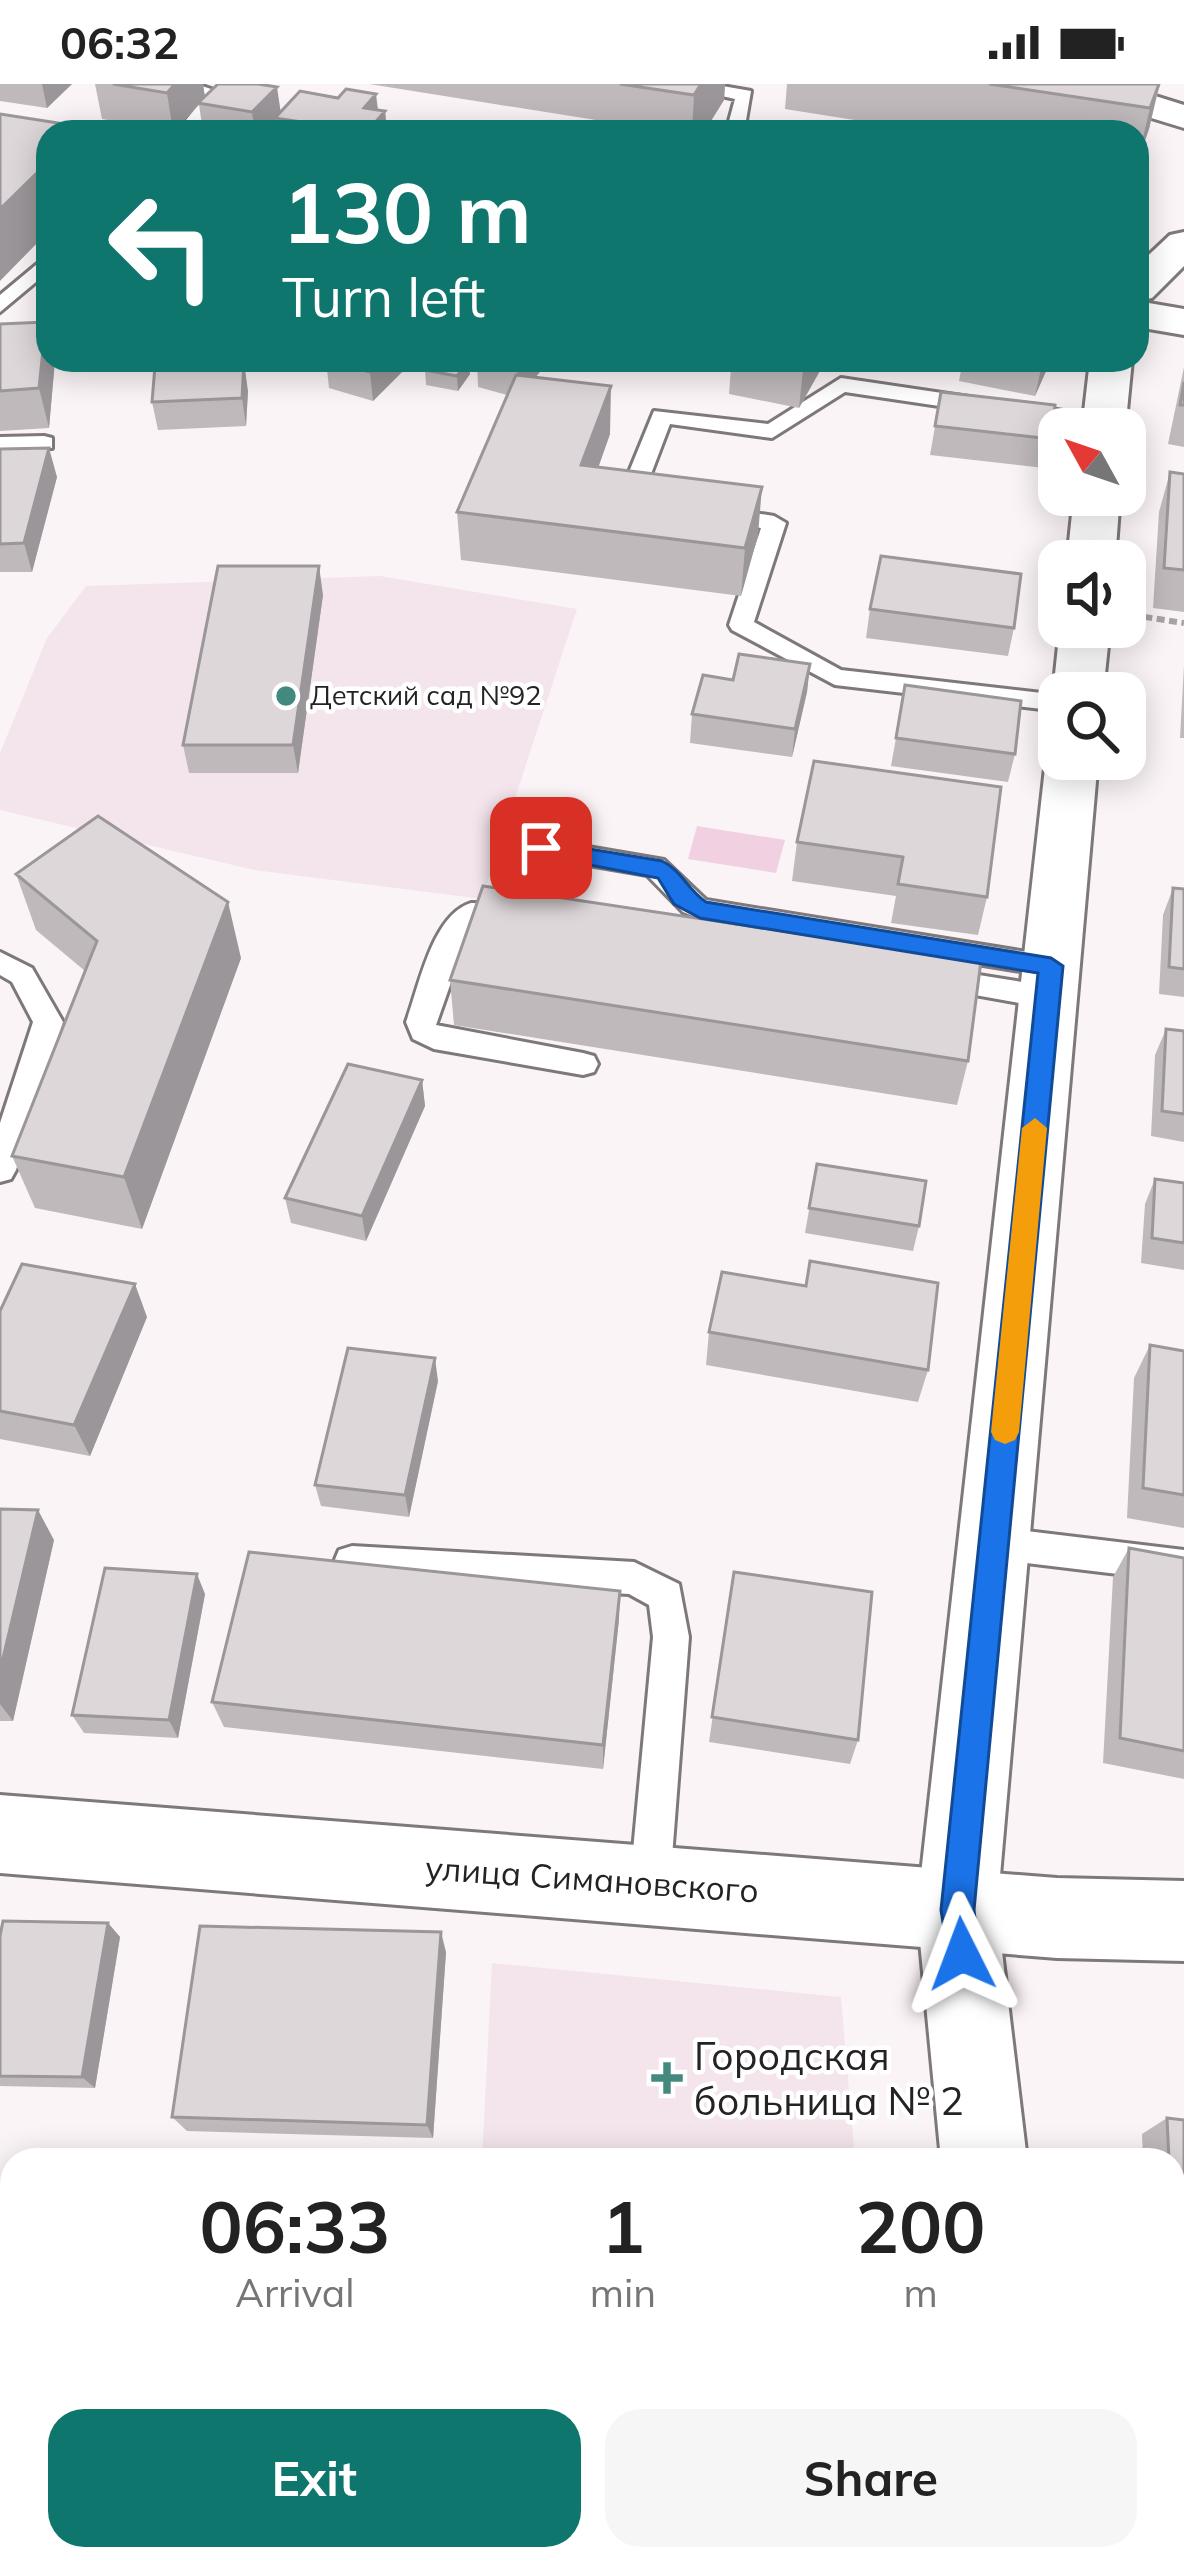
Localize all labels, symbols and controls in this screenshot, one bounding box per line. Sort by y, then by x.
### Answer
text: 06:32 [60,14,179,70]
text: 130 m [282,159,532,264]
icon: left [84,168,240,324]
text: Turn left [282,263,485,331]
north arrow [1038,408,1146,516]
map controls [1038,408,1146,780]
button: sound [1038,540,1146,648]
button: search [1038,672,1146,780]
place label: Детский сад №92 [310,678,541,712]
marker: Детский сад №92 [273,683,299,709]
pin [490,797,592,899]
icon: arrive [508,815,574,881]
street label: улица Симановского [424,1846,760,1911]
position arrow [899,1891,1025,2017]
place label: Городская больница № 2 [694,2031,964,2125]
marker: Городская больница № 2 [651,2062,683,2094]
text: 06:33 [200,2181,390,2271]
text: 1 [601,2181,645,2271]
text: 200 [856,2181,985,2271]
text: Arrival [235,2268,355,2317]
text: min [590,2268,656,2317]
text: m [903,2268,938,2317]
button: Exit [48,2409,581,2547]
button: Share [605,2409,1137,2547]

